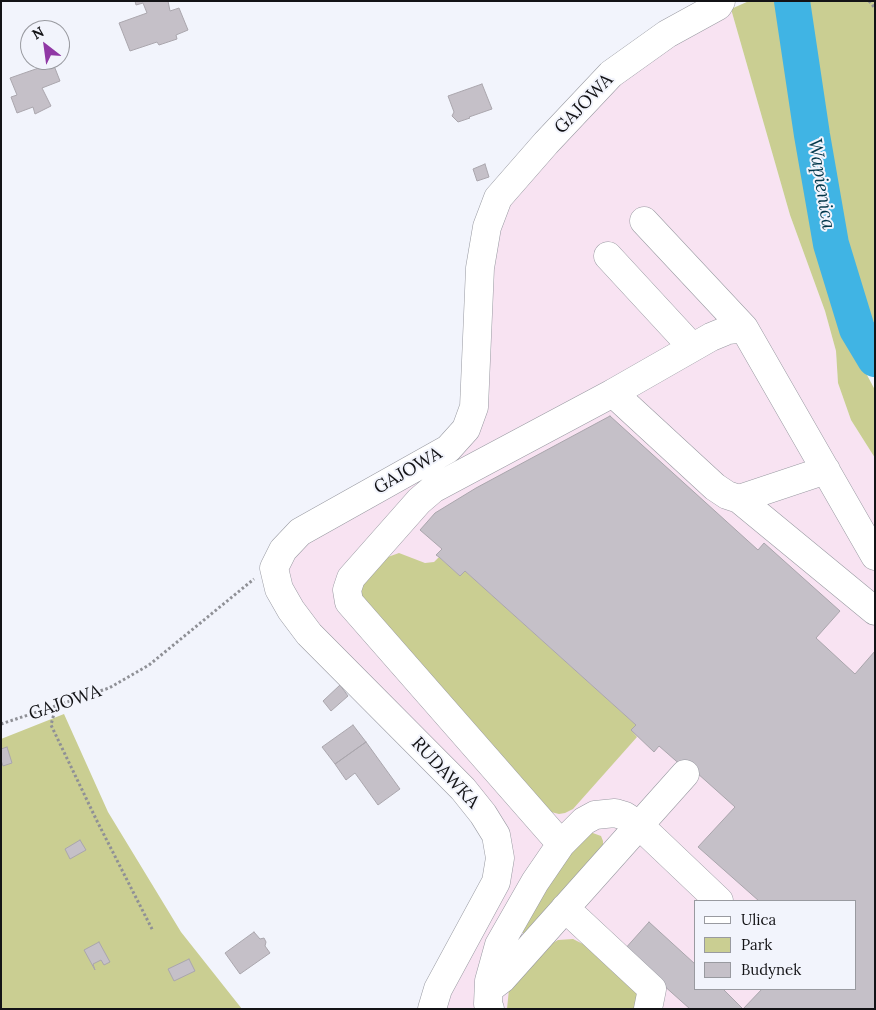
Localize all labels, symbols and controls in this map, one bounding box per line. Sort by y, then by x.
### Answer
north arrow [20,20,70,70]
text: N [29,22,47,43]
street label: GAJOWA [550,70,618,138]
water label: Wapienica [803,137,839,231]
street label: GAJOWA [370,443,446,499]
street label: GAJOWA [26,681,104,725]
street label: RUDAWKA [406,733,484,813]
legend [694,900,856,990]
text: Ulica [741,910,776,929]
text: Park [741,935,772,954]
text: Budynek [741,960,801,979]

